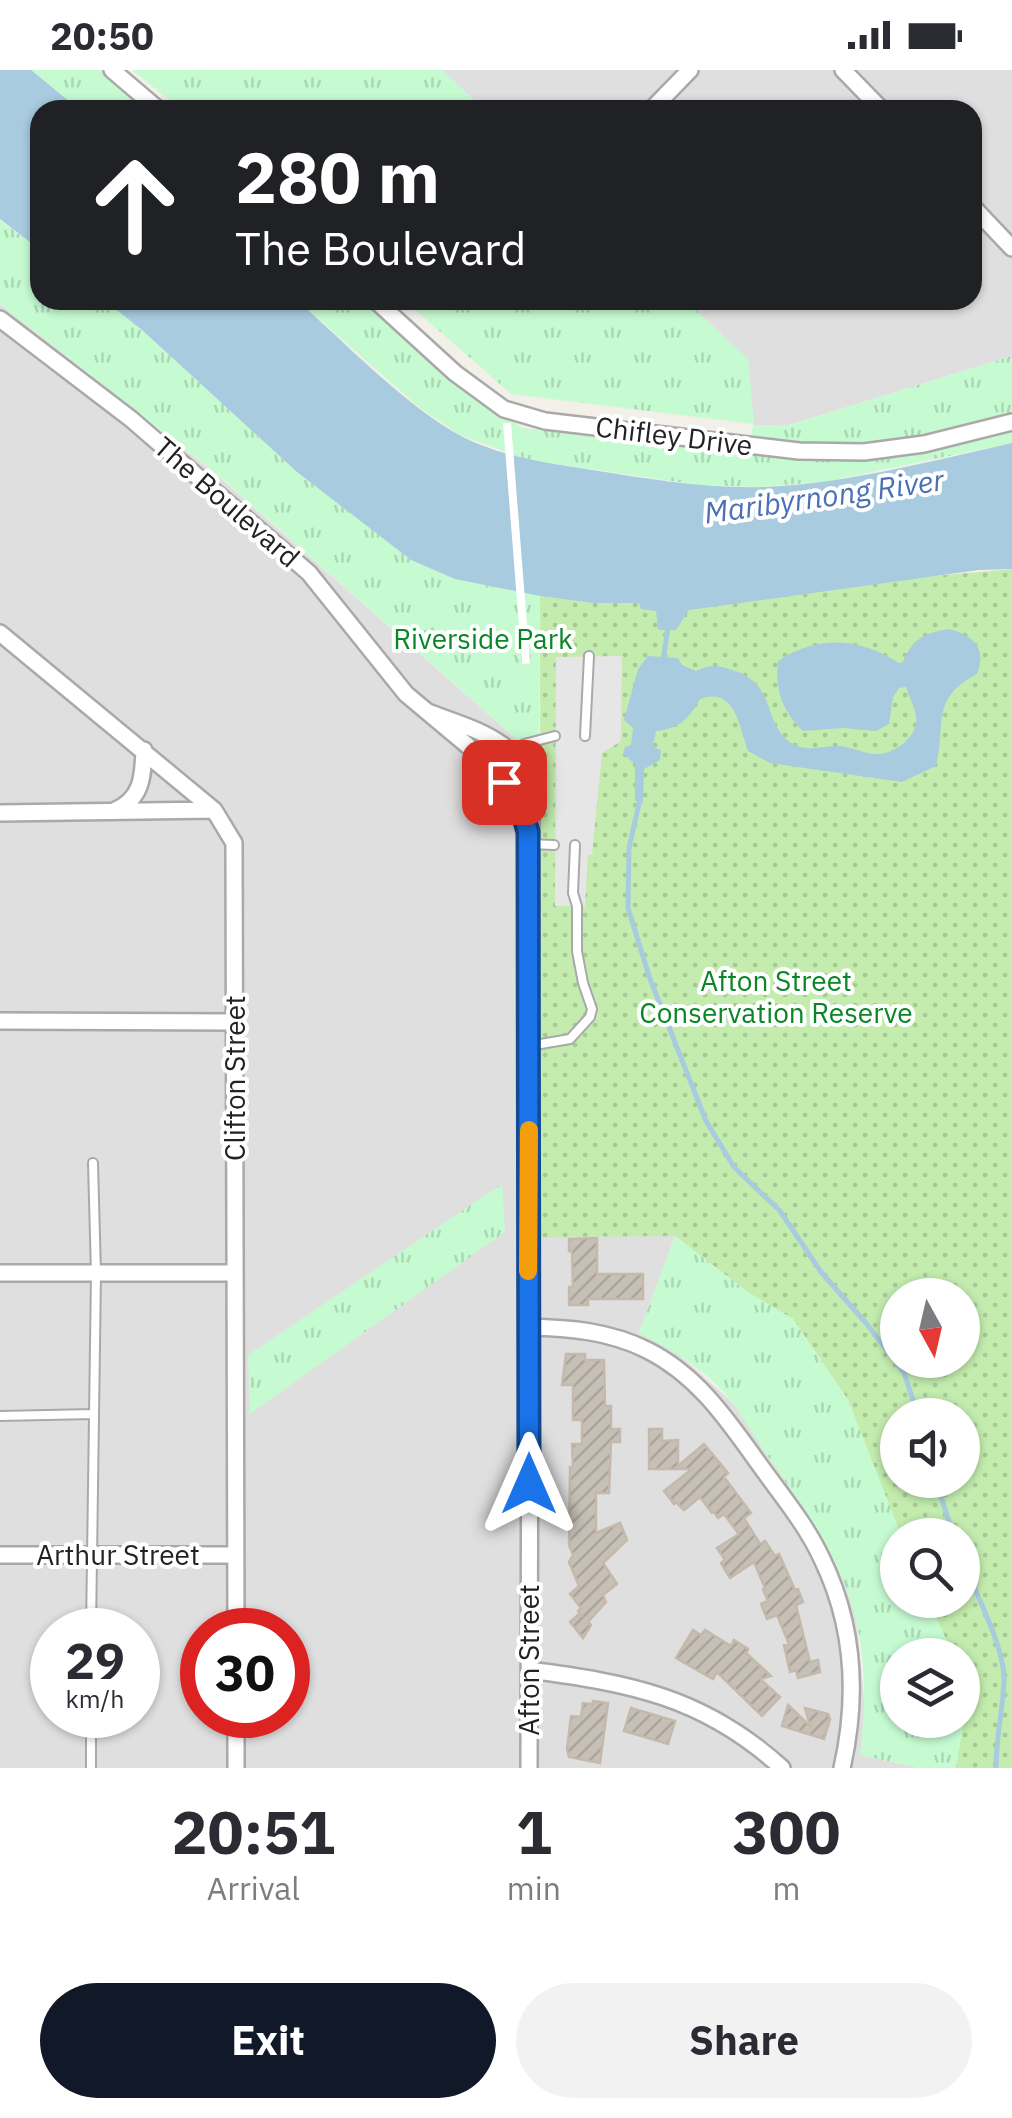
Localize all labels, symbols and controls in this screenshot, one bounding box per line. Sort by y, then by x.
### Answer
text: 20:50 [50,11,154,60]
text: 280 m [235,131,440,222]
icon: ahead [70,140,200,270]
text: The Boulevard [235,219,526,277]
street label: Chifley Drive [594,408,755,463]
street label: The Boulevard [147,428,308,575]
water label: Maribyrnong River [701,459,947,532]
park label: Riverside Park [393,620,573,657]
pin [462,740,547,825]
icon: arrive [477,755,532,810]
park label: Afton Street Conservation Reserve [639,962,913,1031]
street label: Clifton Street [216,995,253,1161]
north arrow [880,1278,980,1378]
map controls [880,1278,980,1738]
button: sound [880,1398,980,1498]
position arrow [477,1432,581,1536]
button: search [880,1518,980,1618]
street label: Arthur Street [36,1536,200,1573]
street label: Afton Street [510,1584,547,1736]
speed limit sign: 30 [180,1608,310,1738]
text: 29 [65,1628,125,1693]
button: layers [880,1638,980,1738]
text: km/h [66,1682,124,1715]
text: 20:51 [172,1792,335,1871]
text: 1 [516,1792,552,1871]
text: 300 [732,1792,840,1871]
text: Arrival [207,1867,300,1909]
text: min [507,1867,561,1909]
text: m [773,1867,800,1909]
button: Exit [40,1983,496,2098]
button: Share [516,1983,972,2098]

